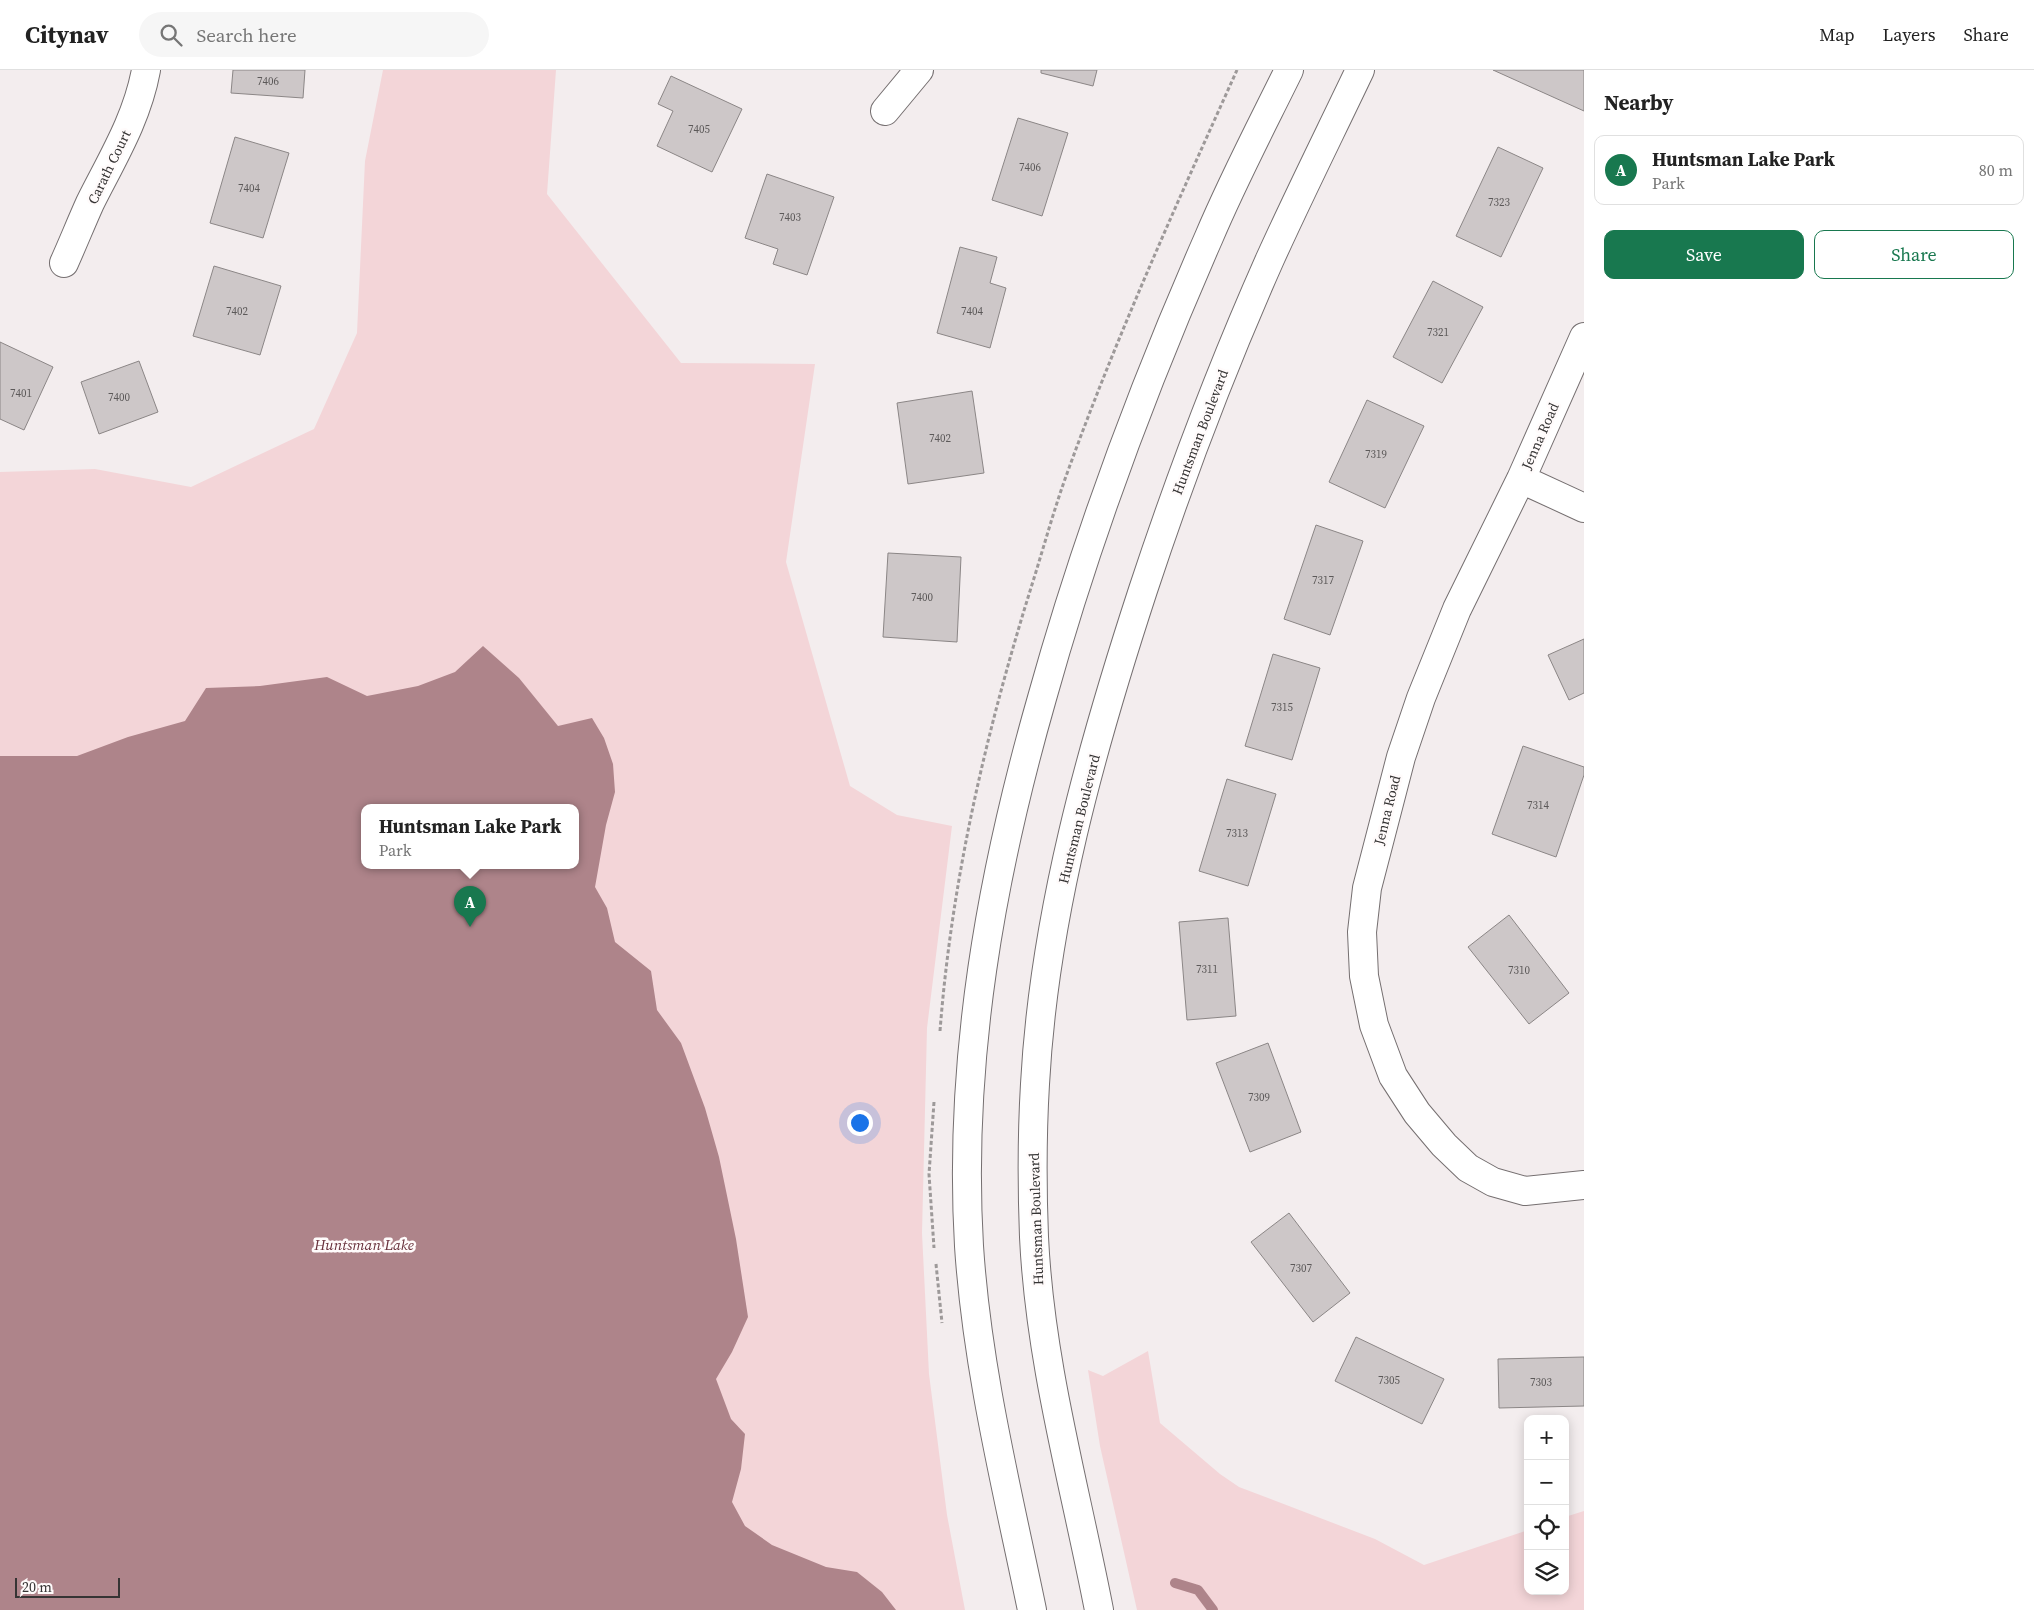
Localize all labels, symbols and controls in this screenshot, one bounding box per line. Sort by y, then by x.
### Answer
search box [139,12,489,57]
text: Citynav [25,18,109,51]
icon: search [157,21,185,49]
text: Search here [197,22,297,48]
text: Map [1819,22,1854,47]
text: Layers [1882,22,1935,47]
text: Share [1963,22,2009,47]
house number: 7406 [257,74,279,89]
text: Nearby [1604,88,1674,117]
house number: 7405 [688,122,710,137]
street label: Carath Court [82,126,136,207]
text: Huntsman Lake Park [1652,146,1835,172]
text: A [1616,159,1626,181]
text: 80 m [1979,159,2013,181]
house number: 7406 [1019,160,1041,175]
text: Park [1652,172,1685,194]
house number: 7404 [238,181,260,196]
house number: 7323 [1488,195,1510,210]
house number: 7403 [779,210,801,225]
button: Save [1604,230,1804,279]
button: Share [1814,230,2014,279]
house number: 7402 [226,304,248,319]
house number: 7404 [961,304,983,319]
house number: 7321 [1427,325,1449,340]
street label: Huntsman Boulevard [1167,366,1233,498]
house number: 7401 [10,386,32,401]
house number: 7400 [108,390,130,405]
street label: Jenna Road [1516,399,1564,473]
house number: 7402 [929,431,951,446]
house number: 7319 [1365,447,1387,462]
house number: 7317 [1312,573,1334,588]
house number: 7400 [911,590,933,605]
house number: 7315 [1271,700,1293,715]
street label: Huntsman Boulevard [1053,752,1105,886]
street label: Jenna Road [1368,773,1405,848]
house number: 7314 [1527,798,1549,813]
popup [361,804,579,869]
text: Huntsman Lake Park [379,813,561,839]
house number: 7313 [1226,826,1248,841]
text: Park [379,839,411,861]
pin: A [454,886,486,927]
house number: 7311 [1196,962,1218,977]
house number: 7310 [1508,963,1530,978]
house number: 7309 [1248,1090,1270,1105]
your location [847,1110,873,1136]
street label: Huntsman Boulevard [1024,1152,1048,1286]
water label: Huntsman Lake [313,1234,414,1255]
house number: 7307 [1290,1261,1312,1276]
house number: 7305 [1378,1373,1400,1388]
house number: 7303 [1530,1375,1552,1390]
map controls [1524,1415,1569,1595]
button: + [1524,1415,1569,1460]
button: − [1524,1460,1569,1505]
button: locate [1524,1505,1569,1550]
button: layers [1524,1550,1569,1595]
scale bar [15,1575,120,1598]
text: 20 m [22,1577,52,1597]

